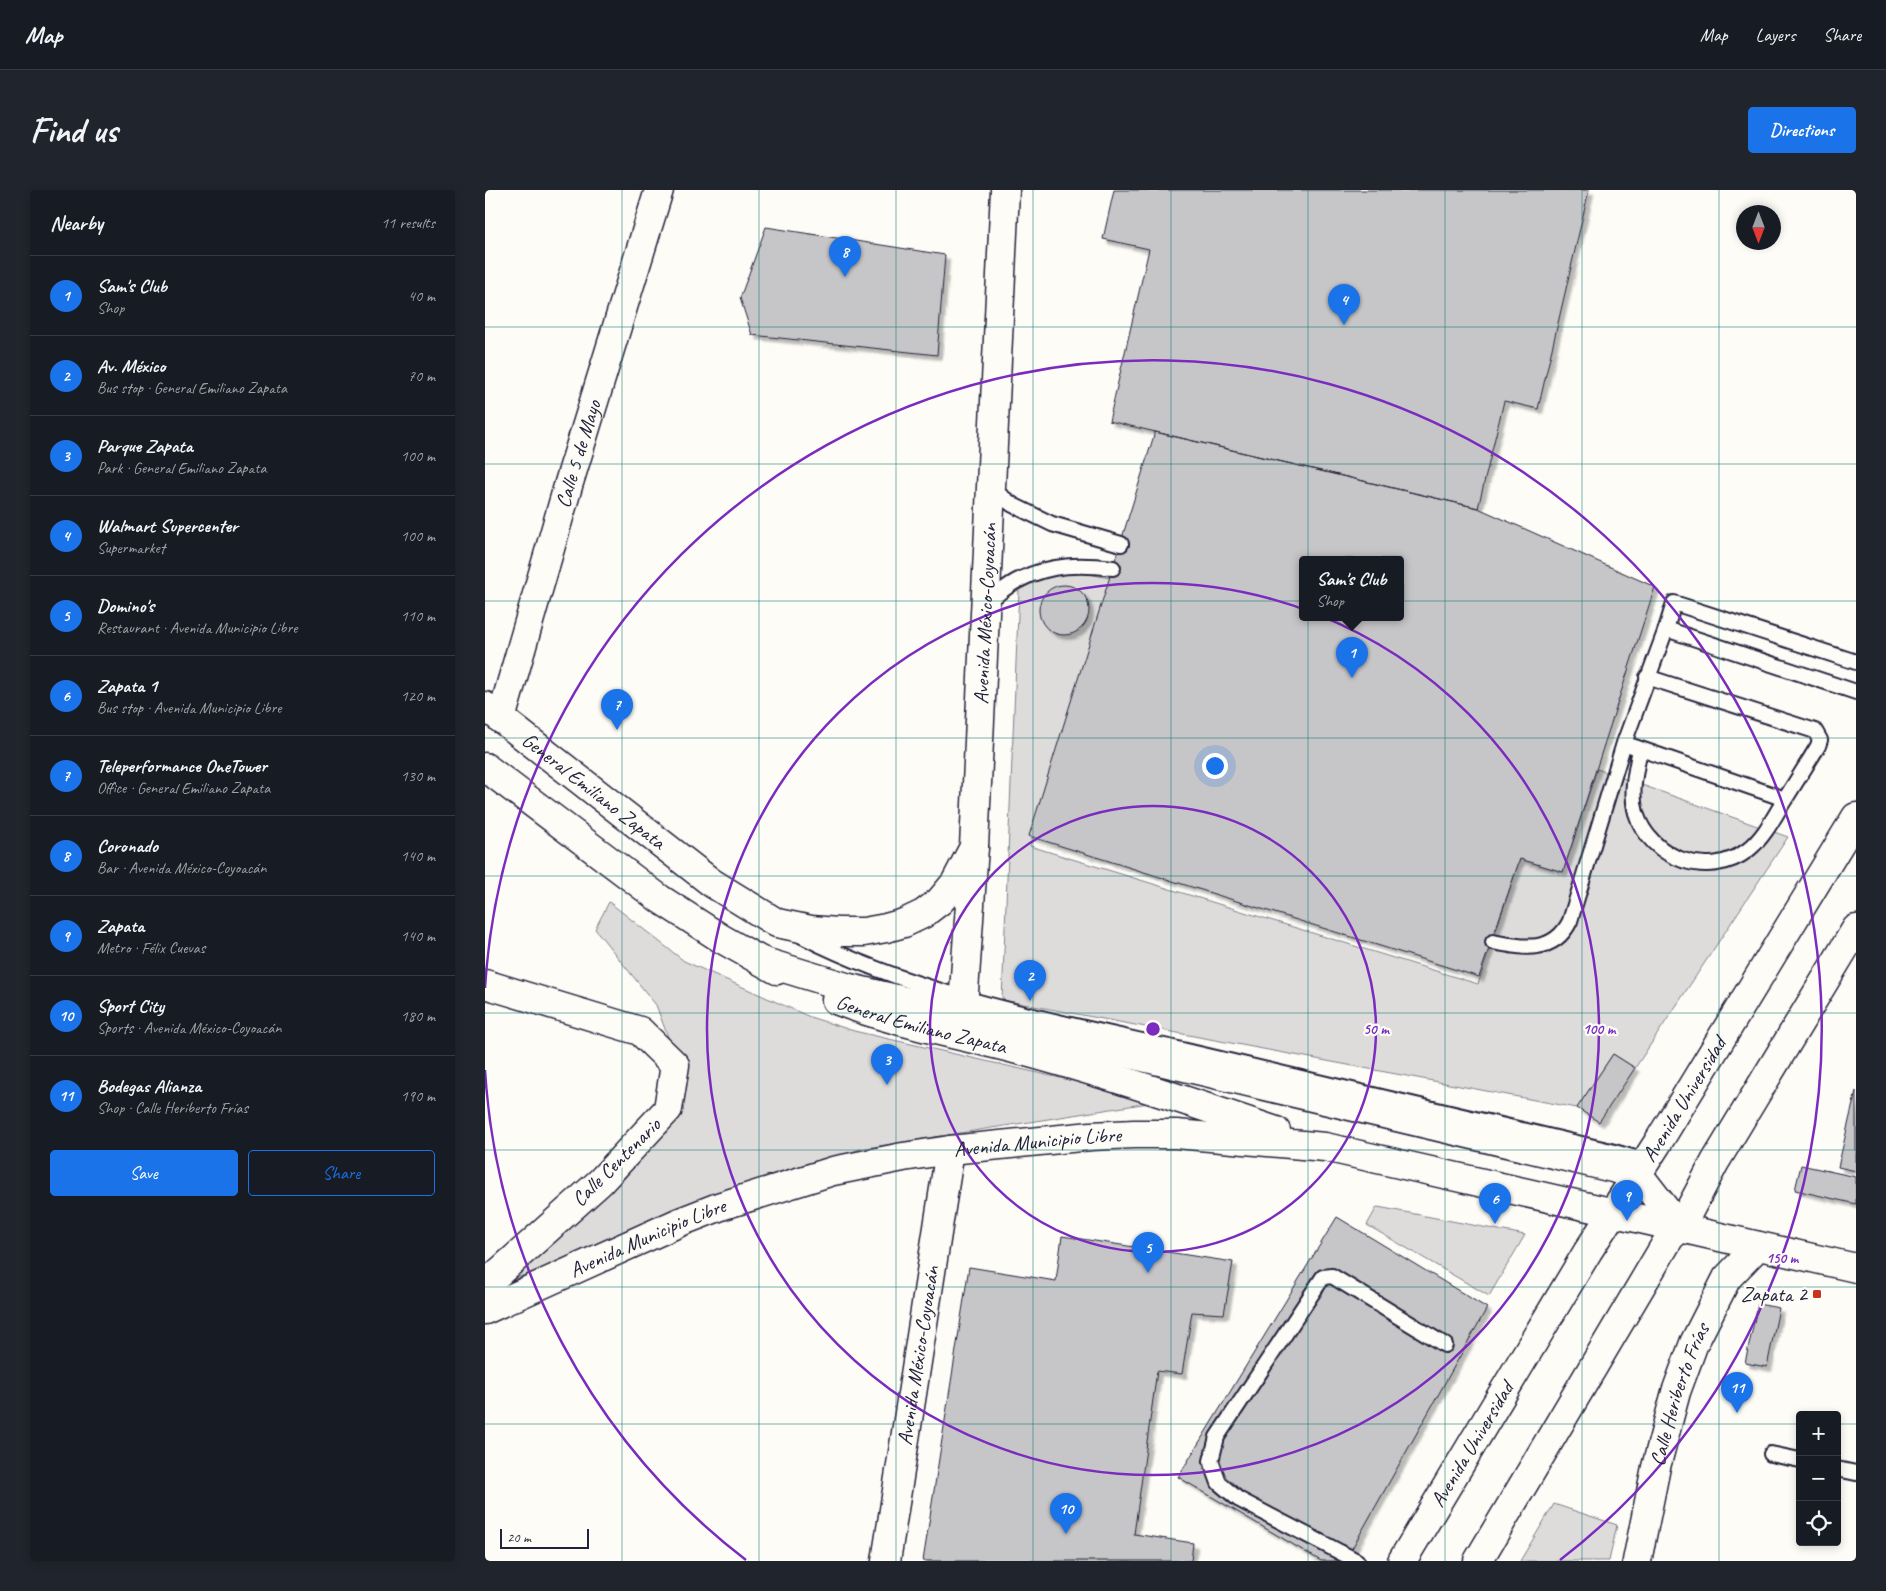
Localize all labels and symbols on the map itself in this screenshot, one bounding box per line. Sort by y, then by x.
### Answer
north arrow [1736,205,1781,250]
pin: 8 [829,236,861,277]
pin: 4 [1328,284,1360,325]
street label: Calle 5 de Mayo [549,396,607,511]
street label: Avenida México-Coyoacán [968,522,1002,705]
pin: 1 [1336,637,1368,678]
pin: 7 [601,689,633,730]
street label: General Emiliano Zapata [517,727,672,856]
your location [1202,753,1228,779]
pin: 2 [1014,960,1046,1001]
street label: General Emiliano Zapata [833,988,1011,1060]
centre of rings [1144,1020,1162,1038]
text: 50 m [1363,1020,1390,1039]
text: 100 m [1583,1020,1617,1039]
street label: Avenida Universidad [1636,1030,1733,1167]
pin: 3 [871,1044,903,1085]
street label: Calle Centenario [566,1111,667,1212]
street label: Avenida Municipio Libre [953,1122,1124,1163]
pin: 9 [1611,1180,1643,1221]
pin: 6 [1479,1183,1511,1224]
street label: Avenida Municipio Libre [565,1192,731,1283]
pin: 5 [1132,1232,1164,1273]
text: 150 m [1766,1249,1800,1268]
street label: Avenida México-Coyoacán [891,1264,945,1447]
place label: Zapata 2 [1741,1281,1809,1307]
marker: Zapata 2 [1811,1288,1823,1300]
street label: Calle Heriberto Frías [1644,1317,1716,1469]
pin: 11 [1721,1372,1753,1413]
street label: Avenida Universidad [1424,1375,1521,1512]
pin: 10 [1050,1493,1082,1534]
scale bar [500,1526,589,1549]

